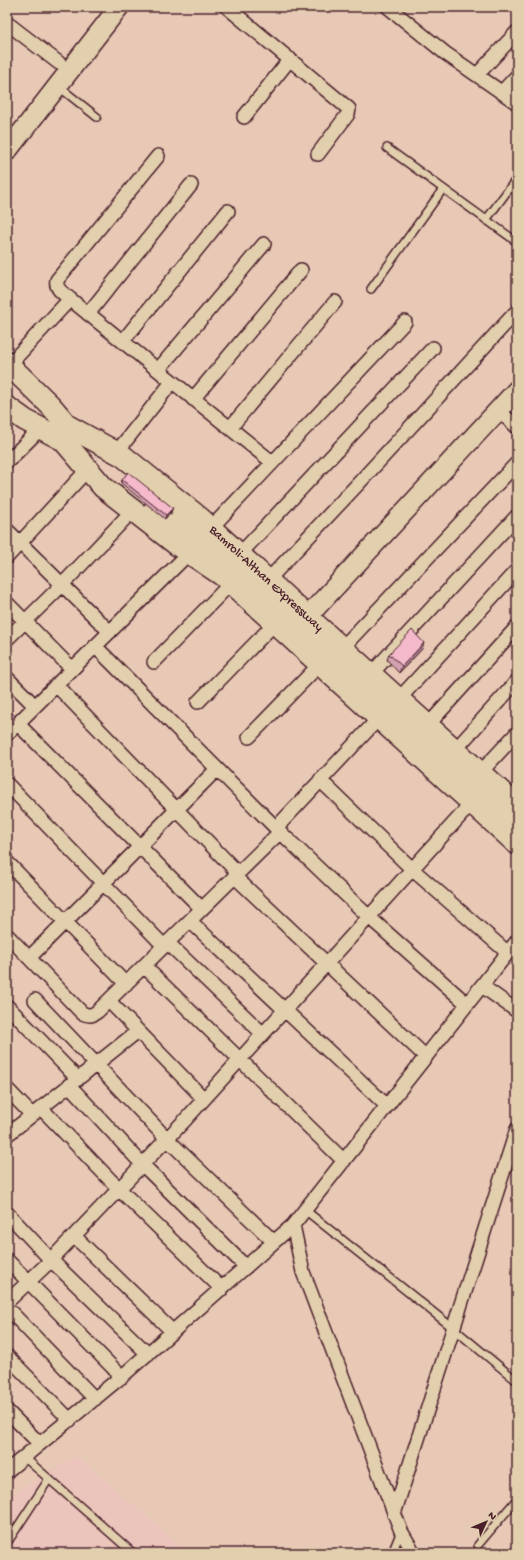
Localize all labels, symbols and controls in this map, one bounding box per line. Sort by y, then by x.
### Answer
street label: Bamroli-Althan Expressway [205,522,327,635]
north arrow [466,1502,506,1542]
text: N [485,1510,499,1523]

